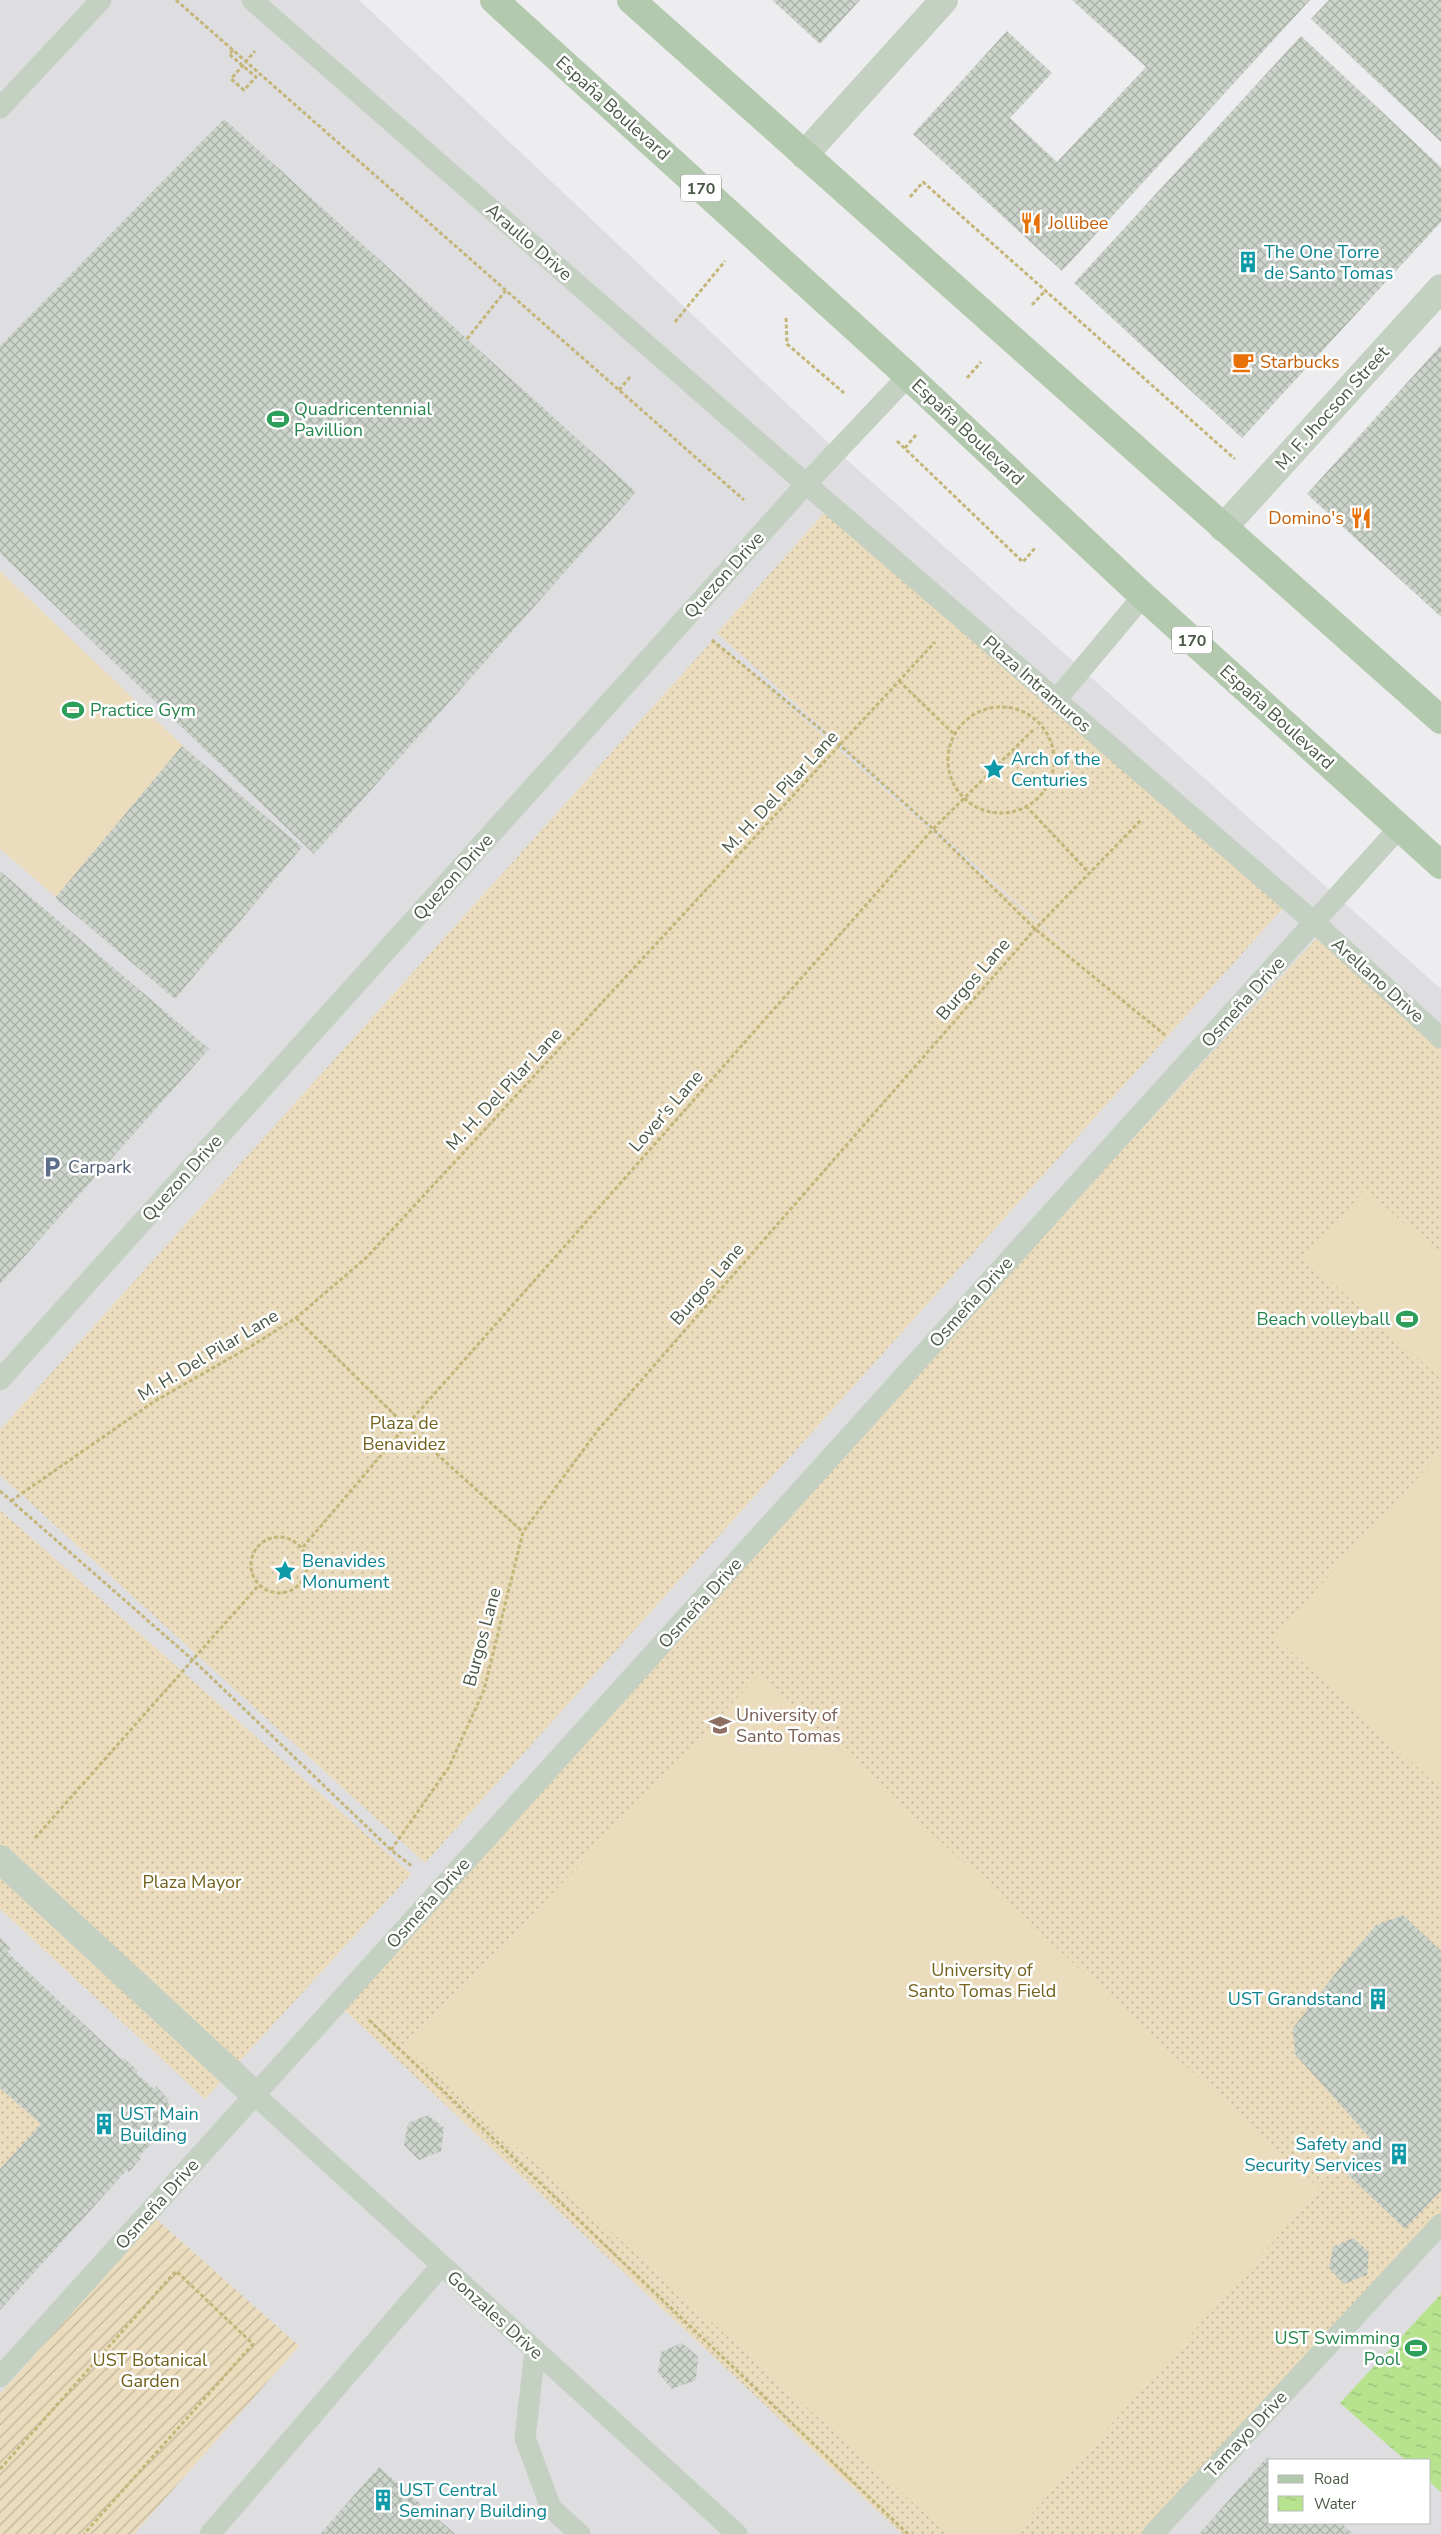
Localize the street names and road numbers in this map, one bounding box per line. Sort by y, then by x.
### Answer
street label: España Boulevard [551,50,675,166]
road number: 170 [681,174,721,202]
street label: Araullo Drive [481,198,577,286]
street label: M. F. Jhocson Street [1270,340,1395,475]
street label: España Boulevard [906,373,1030,491]
street label: Quezon Drive [679,526,769,624]
road number: 170 [1172,626,1212,654]
street label: Plaza Intramuros [978,630,1096,738]
street label: España Boulevard [1215,659,1339,775]
street label: M. H. Del Pilar Lane [717,725,843,859]
street label: Quezon Drive [408,828,498,926]
street label: Arellano Drive [1327,932,1429,1028]
street label: Burgos Lane [931,933,1015,1025]
street label: Osmeña Drive [1196,951,1290,1053]
street label: M. H. Del Pilar Lane [441,1022,567,1156]
street label: Lover's Lane [624,1065,708,1157]
street label: Quezon Drive [137,1129,227,1227]
street label: Burgos Lane [665,1238,749,1330]
street label: Osmeña Drive [924,1251,1018,1353]
street label: M. H. Del Pilar Lane [133,1303,283,1407]
street label: Osmeña Drive [653,1552,747,1654]
street label: Burgos Lane [457,1585,507,1689]
street label: Osmeña Drive [381,1852,475,1954]
street label: Osmeña Drive [110,2153,204,2255]
street label: Gonzales Drive [442,2265,548,2365]
street label: Tamayo Drive [1200,2385,1292,2483]

